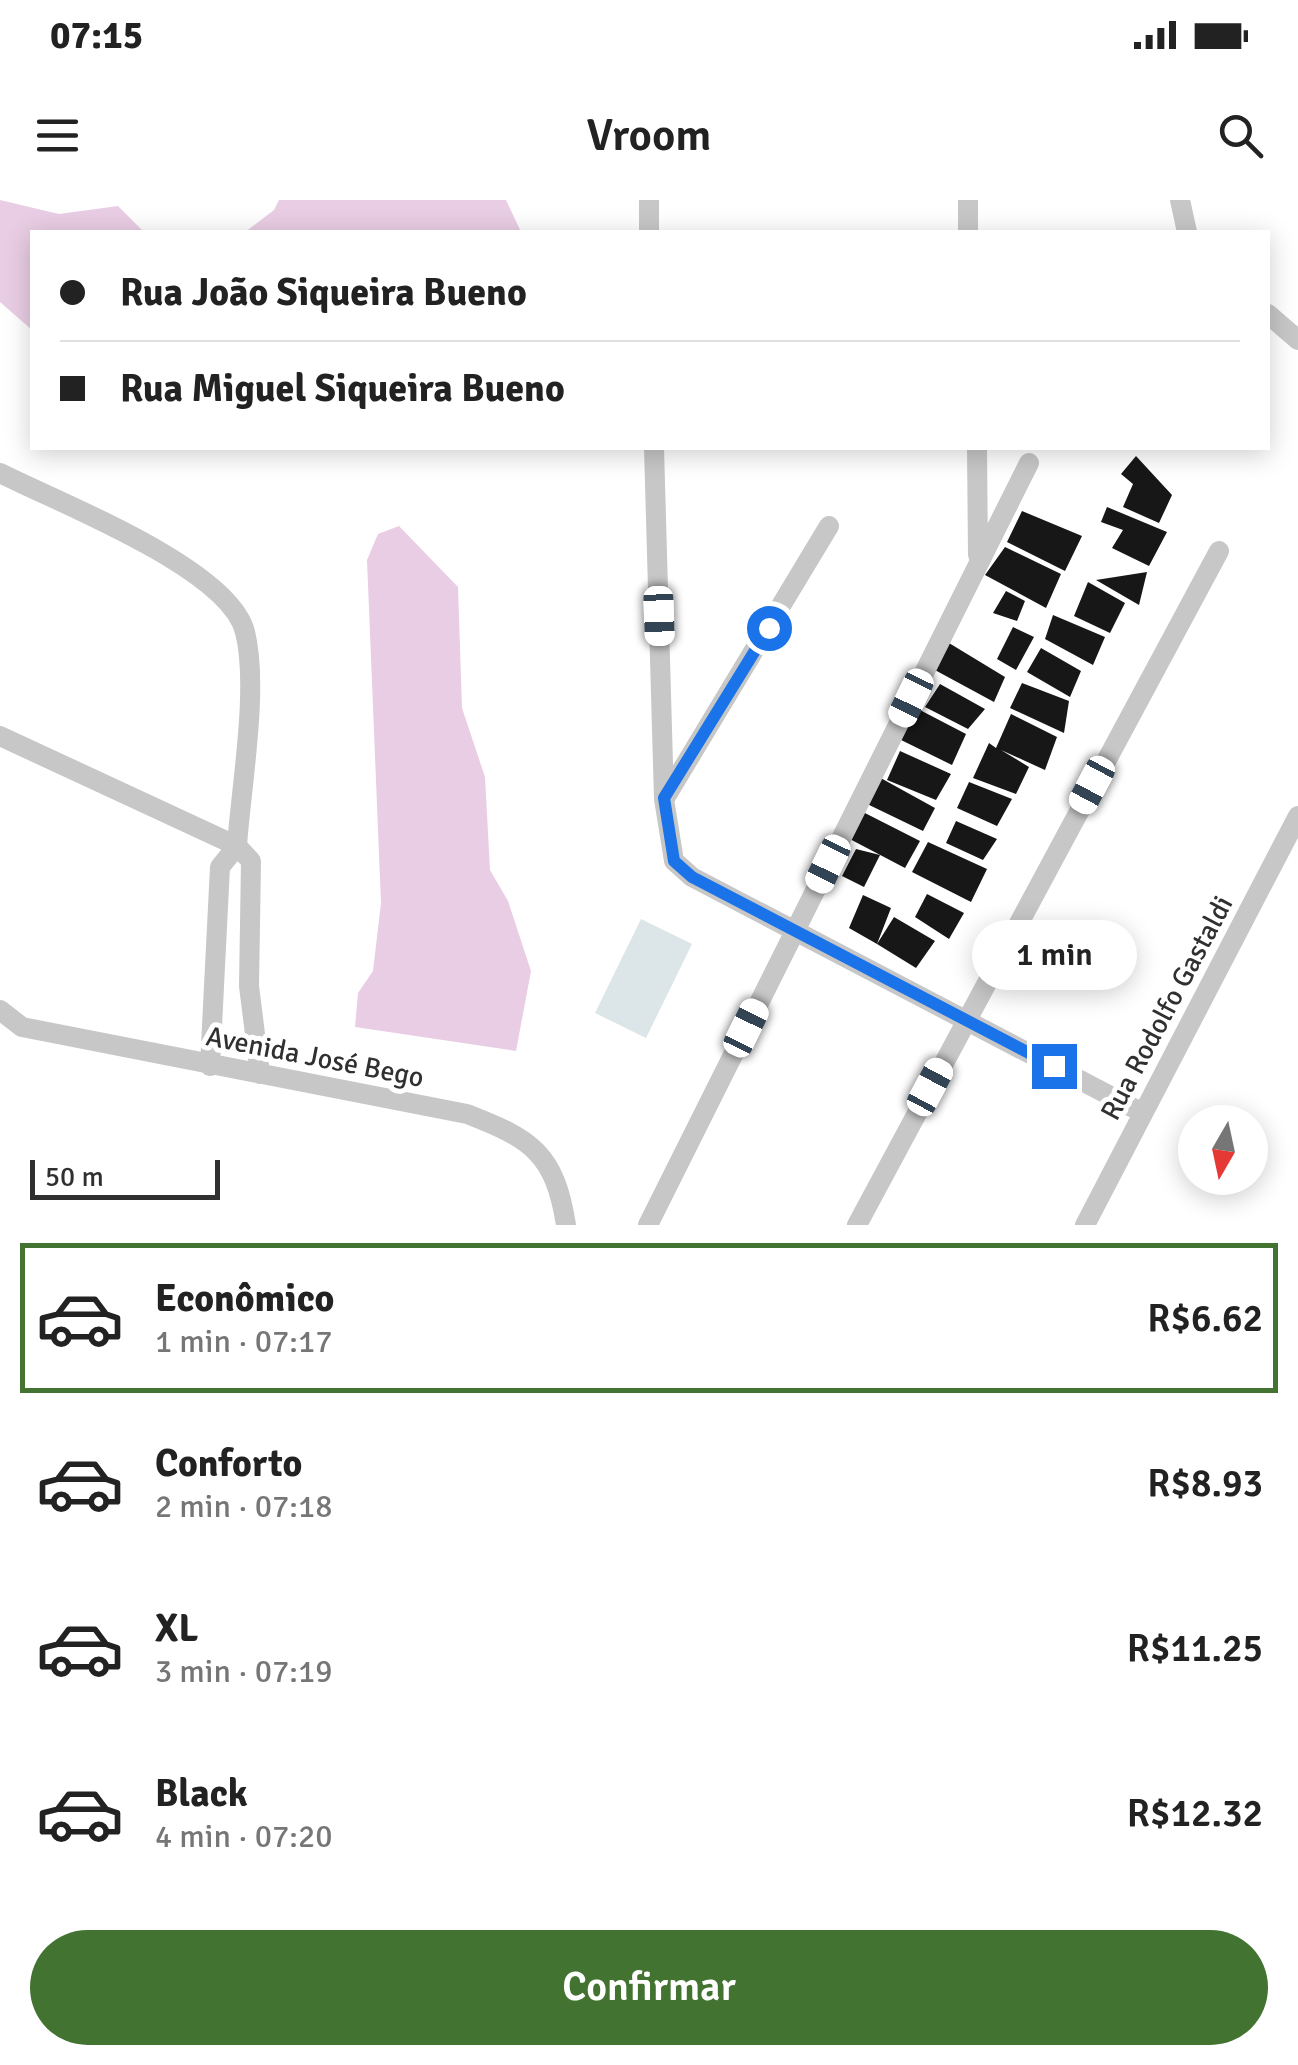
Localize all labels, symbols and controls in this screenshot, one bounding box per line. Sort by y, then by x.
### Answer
text: 07:15 [50,12,143,59]
icon: menu [30,108,85,163]
text: Vroom [586,108,712,163]
icon: search [1213,108,1268,163]
text: Rua João Siqueira Bueno [120,269,527,316]
text: Rua Miguel Siqueira Bueno [120,365,565,412]
car [643,585,675,647]
route start [747,606,792,651]
car [884,664,938,732]
car [1065,751,1119,819]
car [801,830,855,898]
street label: Rua Rodolfo Gastaldi [1094,890,1240,1126]
callout: 1 min [972,921,1136,991]
text: 1 min [1016,935,1093,974]
car [719,994,773,1062]
street label: Avenida José Bego [203,1019,427,1095]
route end [1032,1044,1077,1089]
car [903,1053,957,1121]
north arrow [1178,1105,1268,1195]
map controls [1178,1105,1268,1195]
scale bar [30,1155,220,1200]
text: 50 m [45,1160,104,1194]
icon: car [35,1273,125,1363]
text: Econômico [155,1275,334,1322]
text: R$6.62 [1147,1295,1263,1342]
text: 1 min · 07:17 [155,1322,333,1361]
icon: car [35,1438,125,1528]
text: Conforto [155,1440,302,1487]
text: R$8.93 [1147,1460,1263,1507]
text: 2 min · 07:18 [155,1487,333,1526]
icon: car [35,1603,125,1693]
text: XL [155,1605,198,1652]
text: R$11.25 [1127,1625,1263,1672]
text: 3 min · 07:19 [155,1652,333,1691]
icon: car [35,1768,125,1858]
text: Black [155,1770,248,1817]
text: R$12.32 [1127,1790,1263,1837]
text: 4 min · 07:20 [155,1817,333,1856]
button: Confirmar [30,1930,1268,2045]

